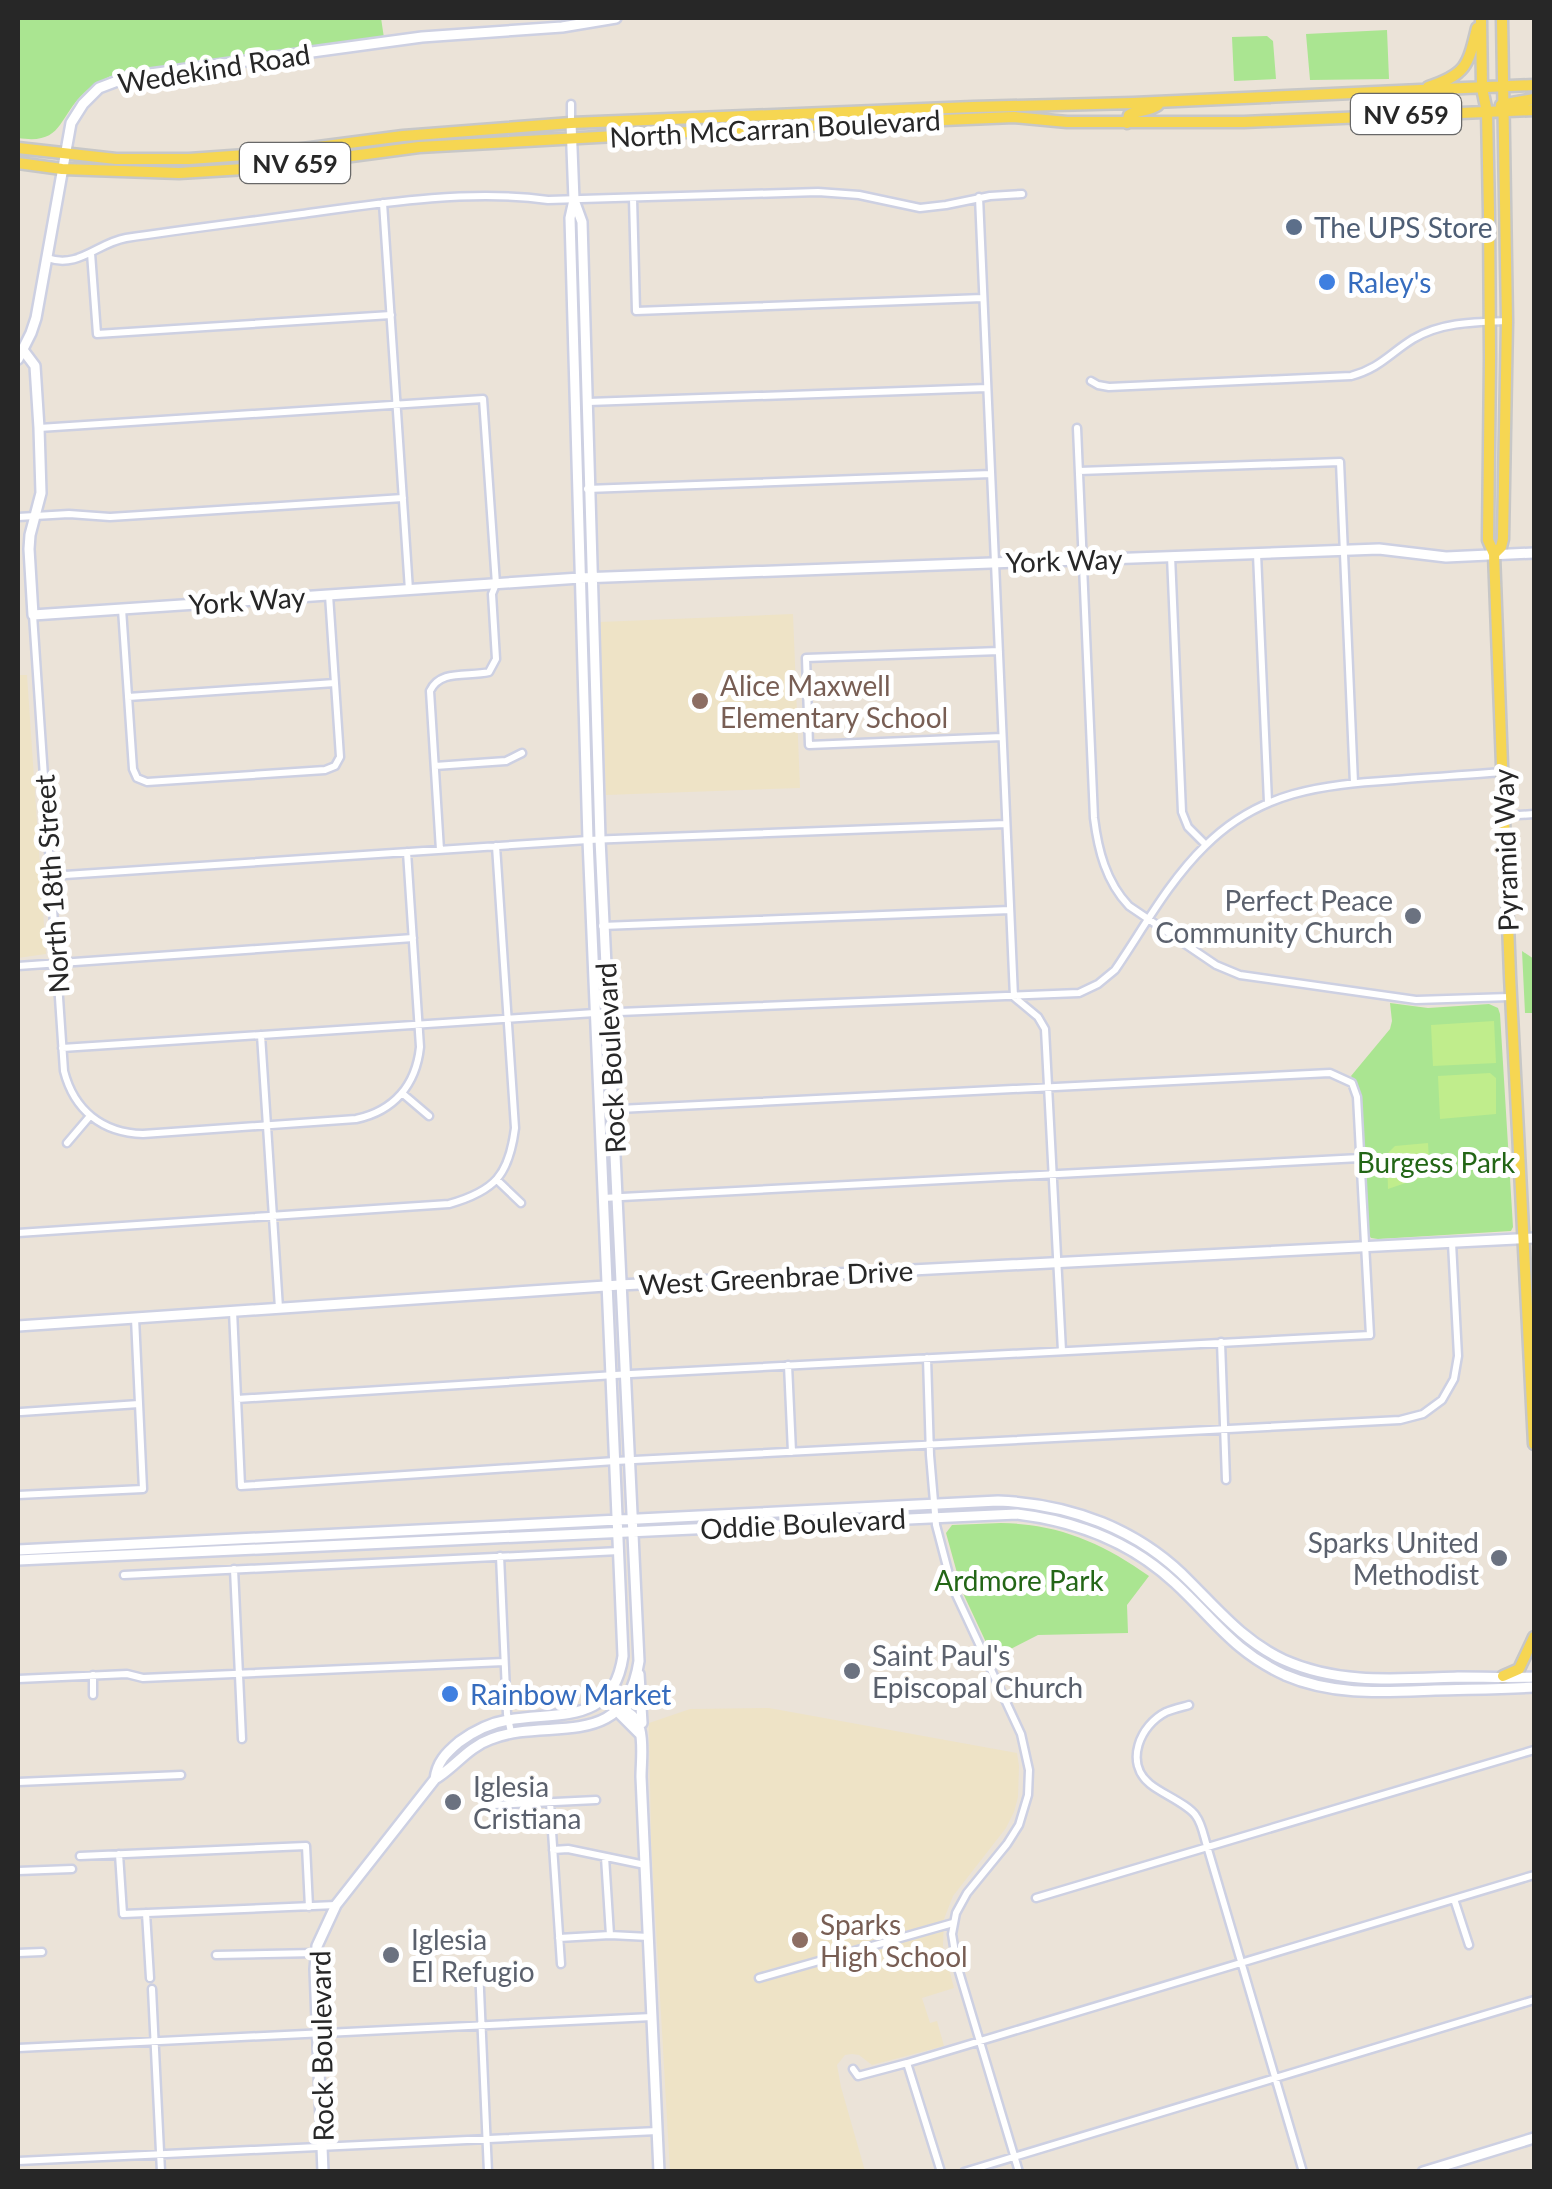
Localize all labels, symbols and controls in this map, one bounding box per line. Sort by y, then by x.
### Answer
street label: Wedekind Road [115,36,313,100]
road number: NV 659 [1351,94,1461,134]
street label: North McCarran Boulevard [608,102,942,154]
road number: NV 659 [240,143,350,183]
place label: The UPS Store [1314,210,1492,244]
marker: The UPS Store [1283,216,1305,238]
place label: Raley's [1347,265,1431,299]
marker: Raley's [1316,271,1338,293]
street label: York Way [1005,541,1124,579]
street label: York Way [187,579,307,621]
place label: Alice Maxwell Elementary School [720,668,948,734]
marker: Alice Maxwell Elementary School [689,690,711,712]
street label: Pyramid Way [1485,768,1525,932]
street label: North 18th Street [26,774,76,994]
place label: Perfect Peace Community Church [1155,883,1393,949]
marker: Perfect Peace Community Church [1402,905,1424,927]
street label: Rock Boulevard [588,962,632,1154]
park label: Burgess Park [1357,1145,1516,1179]
street label: West Greenbrae Drive [638,1253,914,1301]
street label: Oddie Boulevard [699,1501,907,1545]
place label: Sparks United Methodist [1308,1525,1479,1591]
marker: Sparks United Methodist [1488,1547,1510,1569]
park label: Ardmore Park [934,1563,1104,1597]
place label: Saint Paul's Episcopal Church [872,1638,1083,1704]
marker: Saint Paul's Episcopal Church [841,1660,863,1682]
place label: Rainbow Market [470,1677,671,1711]
marker: Rainbow Market [439,1683,461,1705]
place label: Iglesia Cristiana [473,1769,581,1835]
marker: Iglesia Cristiana [442,1791,464,1813]
place label: Sparks High School [820,1907,968,1973]
place label: Iglesia El Refugio [411,1922,535,1988]
marker: Sparks High School [789,1929,811,1951]
marker: Iglesia El Refugio [380,1944,402,1966]
street label: Rock Boulevard [302,1950,340,2142]

